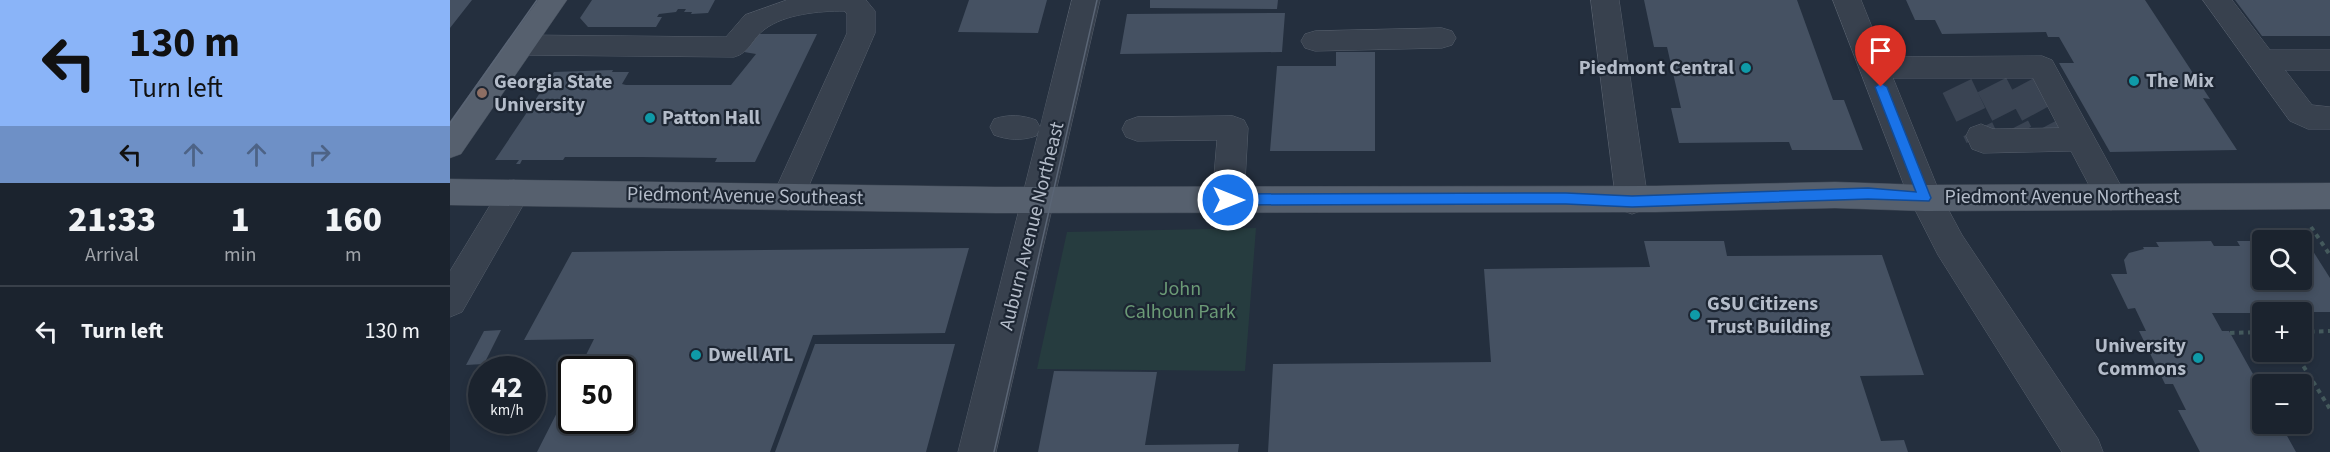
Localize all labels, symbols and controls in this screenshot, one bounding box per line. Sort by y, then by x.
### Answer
text: 130 m [129,13,240,73]
icon: left [30,24,108,102]
pin [1855,25,1906,87]
icon: arrive [1864,34,1897,67]
place label: Piedmont Central [1579,54,1734,82]
marker: Piedmont Central [1739,61,1753,75]
place label: The Mix [2146,67,2214,95]
place label: Georgia State University [494,68,612,119]
text: Turn left [129,69,223,108]
marker: The Mix [2127,74,2141,88]
marker: Georgia State University [475,86,489,100]
place label: Patton Hall [662,104,760,132]
marker: Patton Hall [643,111,657,125]
street label: Auburn Avenue Northeast [993,119,1072,333]
icon: left [114,138,147,171]
icon: ahead [177,138,210,171]
icon: ahead [240,138,273,171]
icon: right [303,138,336,171]
position arrow [1196,168,1260,232]
street label: Piedmont Avenue Southeast [627,180,864,212]
street label: Piedmont Avenue Northeast [1945,183,2180,211]
text: 21:33 [68,194,156,245]
text: 1 [231,194,250,245]
text: 160 [324,194,382,245]
map controls [2252,230,2312,434]
button: search [2252,230,2312,290]
text: Arrival [85,241,139,269]
text: min [224,241,256,269]
text: m [345,241,361,269]
park label: John Calhoun Park [1124,275,1236,326]
place label: GSU Citizens Trust Building [1707,290,1831,341]
button: + [2252,302,2312,362]
marker: GSU Citizens Trust Building [1688,308,1702,322]
icon: left [30,315,63,348]
text: Turn left [81,315,163,347]
text: 130 m [365,315,420,347]
place label: University Commons [2095,332,2187,383]
place label: Dwell ATL [708,341,793,369]
marker: Dwell ATL [689,348,703,362]
marker: University Commons [2191,351,2205,365]
speed limit sign: 50 [558,356,636,434]
text: 42 [491,366,523,409]
button: − [2252,374,2312,434]
text: km/h [490,400,524,421]

